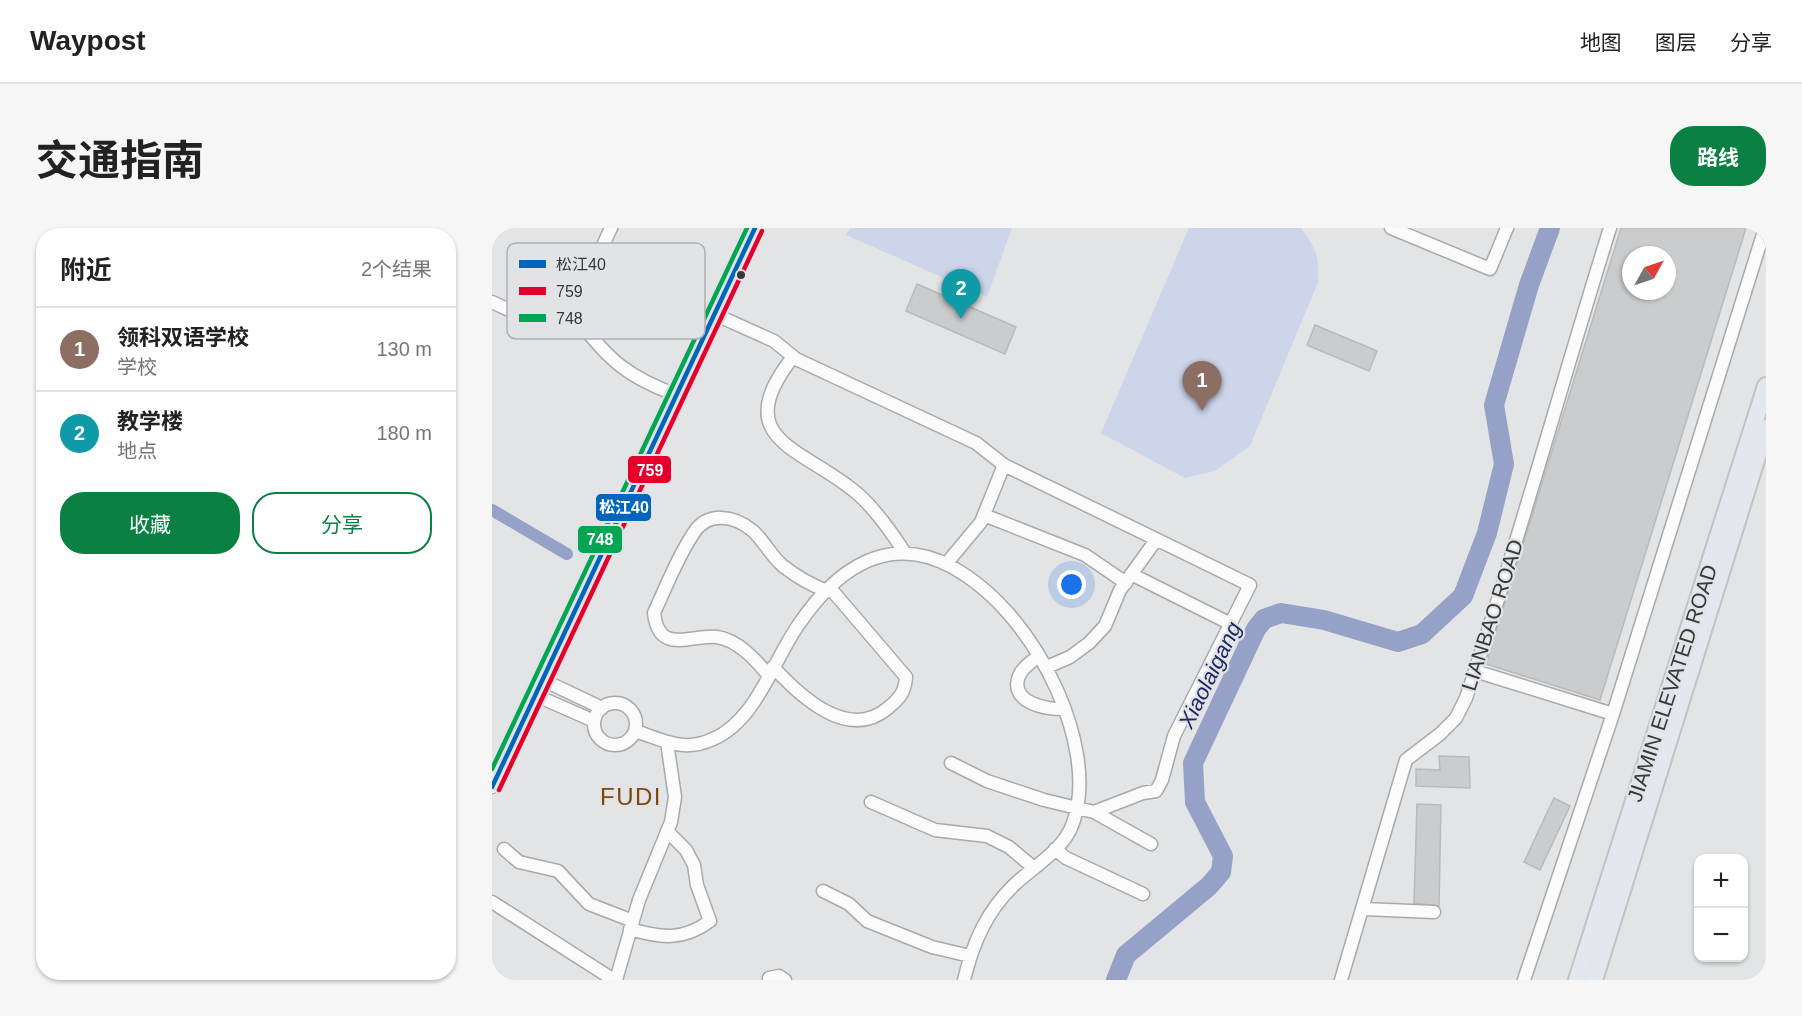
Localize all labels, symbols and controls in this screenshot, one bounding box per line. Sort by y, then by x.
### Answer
text: Waypost [30,25,146,56]
text: 地图 [1580,31,1622,54]
text: 图层 [1655,31,1697,54]
text: 分享 [1730,31,1772,54]
button: 路线 [1670,126,1766,186]
text: 交通指南 [36,137,204,184]
legend [507,243,705,339]
north arrow [1622,246,1676,300]
text: 附近 [60,255,112,285]
text: 松江40 [556,256,606,273]
text: 2个结果 [361,258,432,280]
unlabelled marker [735,269,747,281]
pin: 2 [942,270,980,319]
text: 759 [556,283,583,300]
text: 748 [556,310,583,327]
text: 领科双语学校 [117,325,249,350]
text: 1 [74,338,85,360]
text: 130 m [376,338,432,360]
text: 学校 [117,356,157,378]
pin: 1 [1182,362,1222,411]
text: 教学楼 [117,409,183,434]
text: 2 [74,422,85,444]
text: 180 m [376,422,432,444]
text: 地点 [117,440,157,462]
line badge: 759 [627,455,672,484]
text: 759 [637,462,663,479]
button: 收藏 [60,492,240,554]
button: 分享 [252,492,432,554]
line badge: 松江40 [595,493,652,522]
text: 松江40 [599,499,649,516]
line badge: 748 [577,525,623,554]
text: 748 [587,531,613,548]
street label: LIANBAO ROAD [1457,537,1527,693]
street label: JIAMIN ELEVATED ROAD [1623,562,1721,804]
your location [1057,570,1086,599]
water label: Xiaolaigang [1173,617,1247,733]
district label: FUDI [600,783,662,810]
map controls [1694,854,1748,962]
button: + [1694,854,1748,908]
button: − [1694,908,1748,962]

